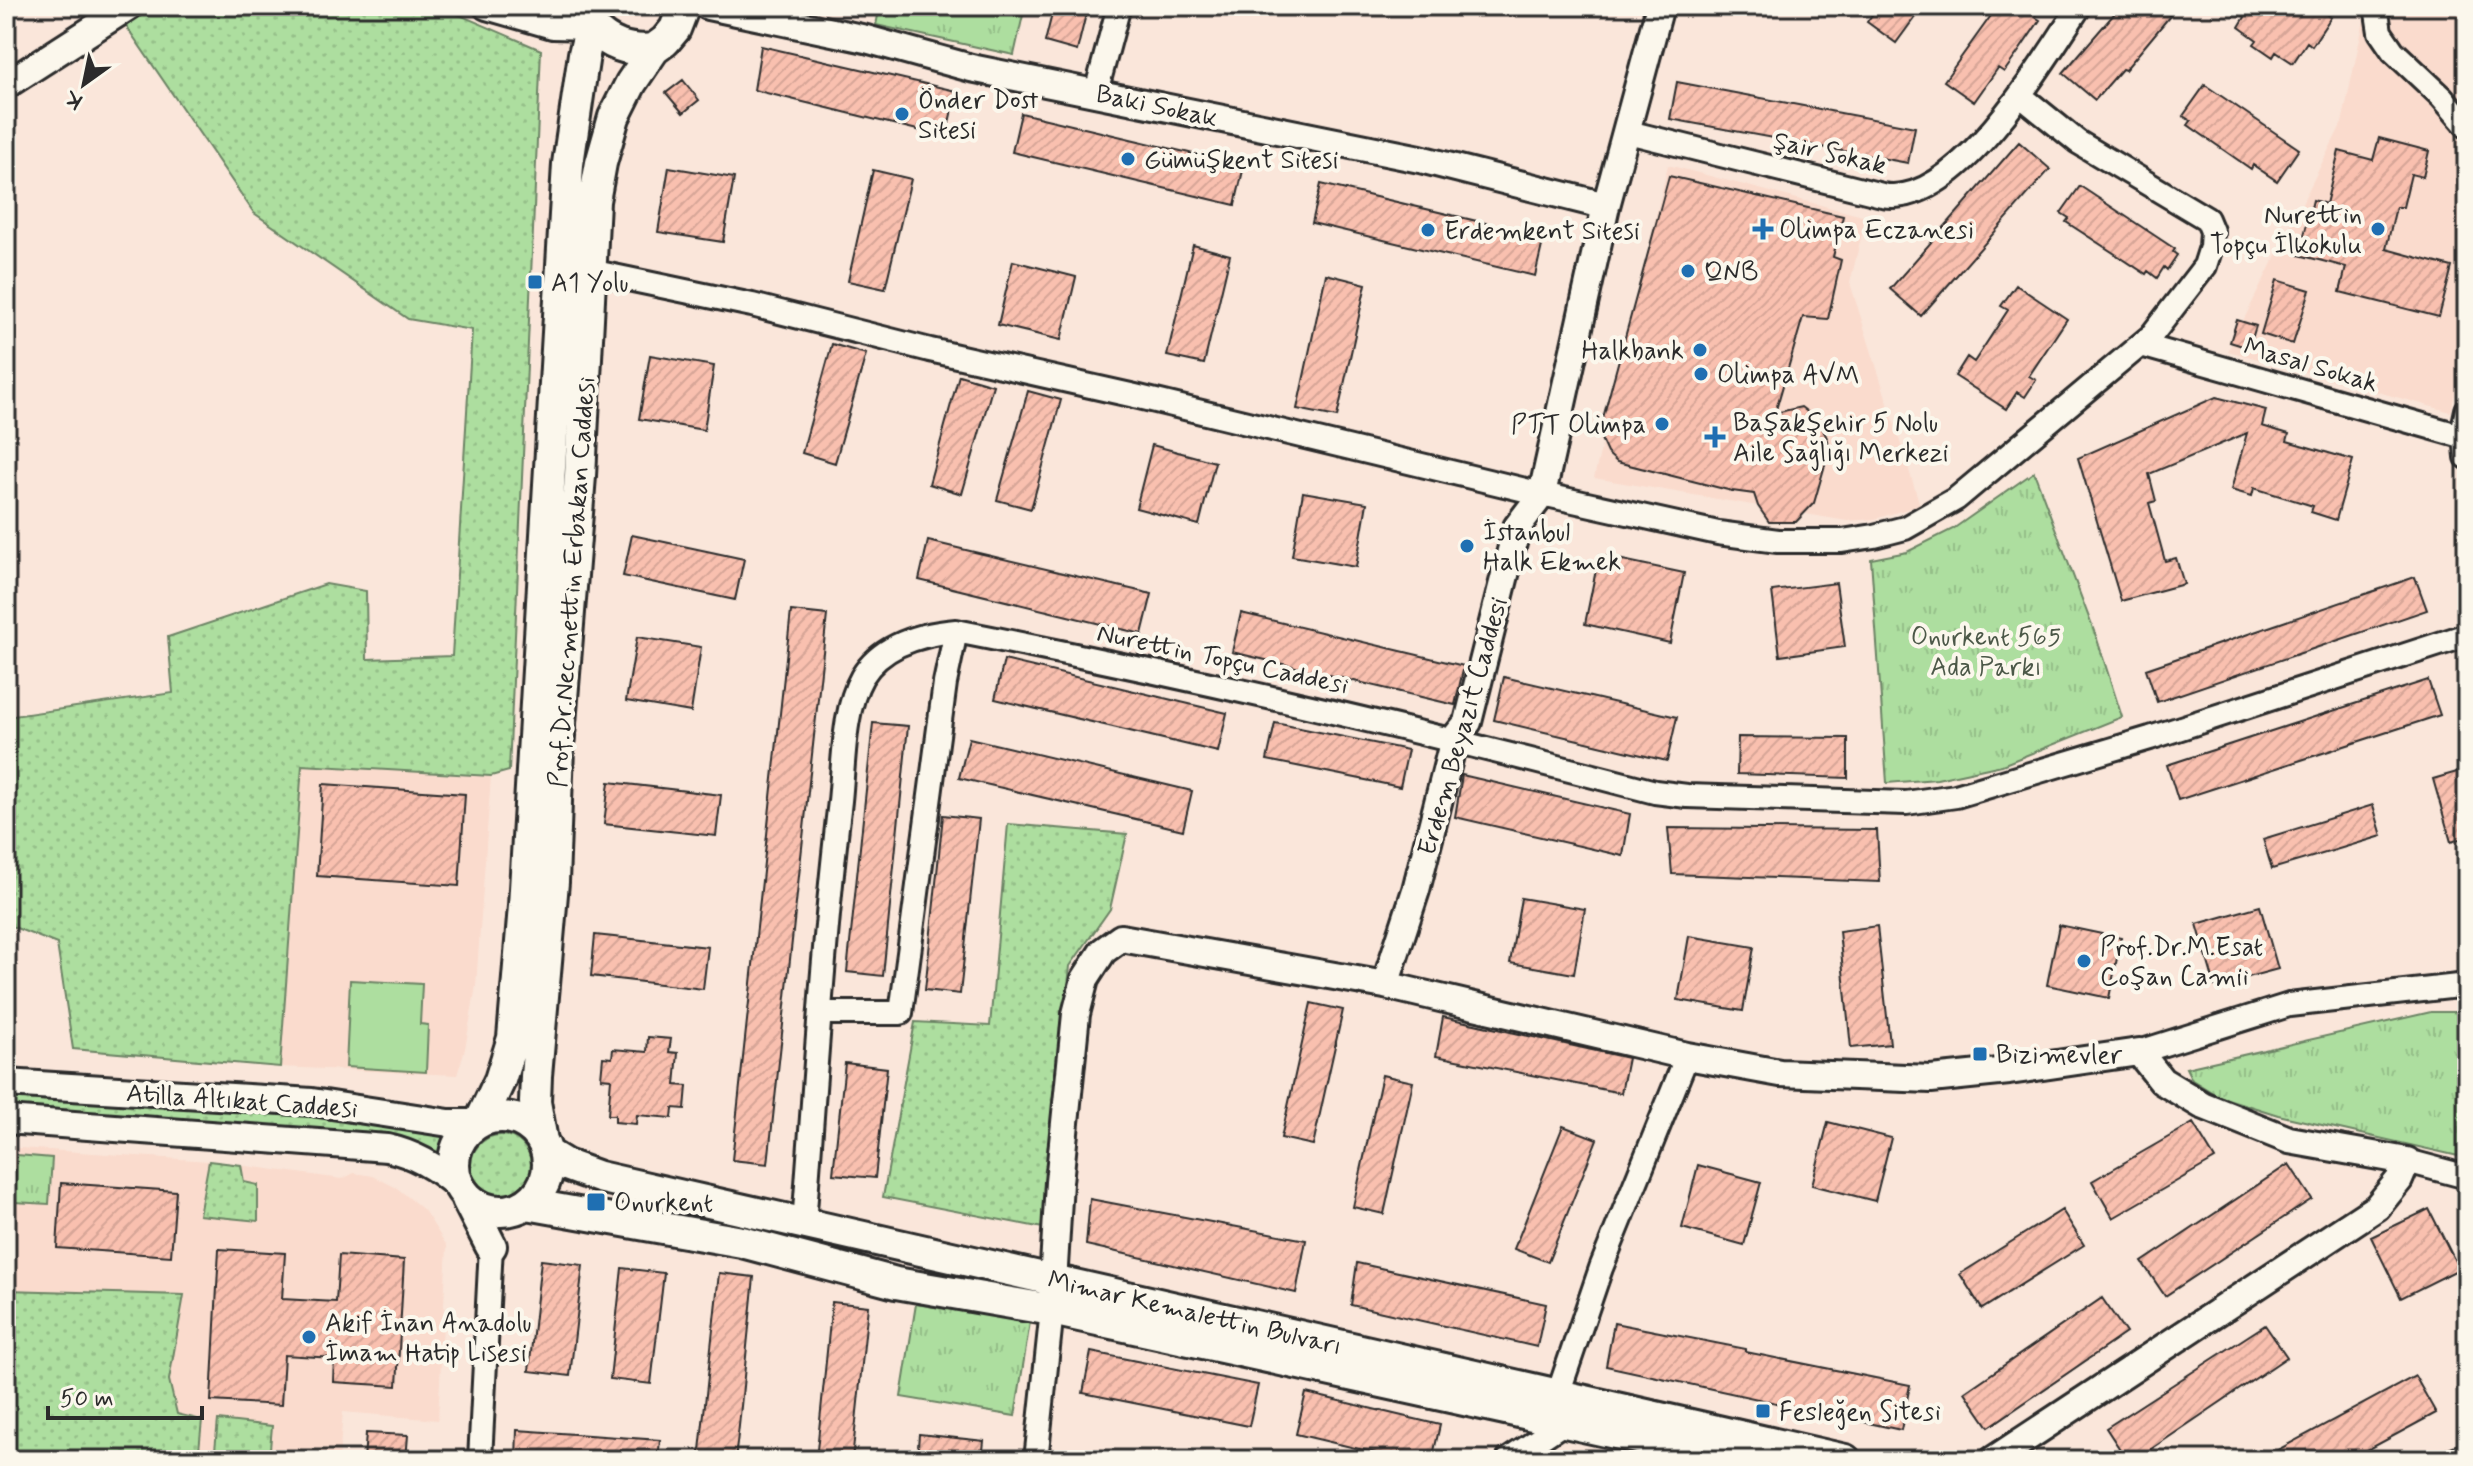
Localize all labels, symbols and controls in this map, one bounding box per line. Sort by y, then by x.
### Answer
north arrow [44,44,124,124]
street label: Baki Sokak [1093,77,1221,137]
text: K [60,83,88,115]
place label: Önder Dost Sitesi [918,84,1039,148]
marker: Önder Dost Sitesi [893,105,911,123]
street label: Şair Sokak [1770,124,1889,183]
place label: Gümüşkent Sitesi [1144,144,1338,178]
marker: Gümüşkent Sitesi [1119,150,1137,168]
place label: Nurettin Topçu İlkokulu [2210,199,2362,263]
place label: Olimpa Eczanesi [1779,214,1974,248]
place label: Erdemkent Sitesi [1444,215,1640,249]
marker: Olimpa Eczanesi [1754,220,1772,238]
marker: Nurettin Topçu İlkokulu [2369,220,2387,238]
marker: Erdemkent Sitesi [1419,221,1437,239]
place label: QNB [1704,256,1758,290]
marker: QNB [1679,262,1697,280]
place label: A1 Yolu [551,267,628,301]
marker: A1 Yolu [526,273,544,291]
street label: Masal Sokak [2239,331,2382,401]
place label: Halkbank [1582,335,1684,369]
marker: Halkbank [1691,341,1709,359]
place label: Olimpa AVM [1717,359,1860,393]
marker: Olimpa AVM [1692,365,1710,383]
street label: Prof.Dr.Necmettin Erbakan Caddesi [542,376,604,789]
place label: Başakşehir 5 Nolu Aile Sağlığı Merkezi [1733,407,1949,471]
place label: PTT Olimpa [1511,409,1646,443]
marker: PTT Olimpa [1653,415,1671,433]
marker: Başakşehir 5 Nolu Aile Sağlığı Merkezi [1704,426,1726,448]
place label: İstanbul Halk Ekmek [1483,516,1621,580]
marker: İstanbul Halk Ekmek [1458,537,1476,555]
street label: Erdem Beyazıt Caddesi [1411,594,1517,860]
street label: Nurettin Topçu Caddesi [1094,617,1351,703]
park label: Onurkent 565 Ada Parkı [1911,621,2061,685]
place label: Prof.Dr.M.Esat Coşan Camii [2100,931,2263,995]
marker: Prof.Dr.M.Esat Coşan Camii [2075,952,2093,970]
place label: Bizimevler [1996,1039,2123,1073]
marker: Bizimevler [1971,1045,1989,1063]
street label: Atilla Altıkat Caddesi [125,1077,359,1127]
place label: Onurkent [614,1187,713,1221]
marker: Onurkent [585,1191,607,1213]
street label: Mimar Kemalettin Bulvarı [1044,1264,1345,1364]
place label: Akif İnan Anadolu İmam Hatip Lisesi [325,1307,532,1371]
marker: Akif İnan Anadolu İmam Hatip Lisesi [300,1328,318,1346]
scale bar [48,1370,202,1420]
text: 50 m [60,1384,114,1415]
place label: Fesleğen Sitesi [1779,1396,1941,1430]
marker: Fesleğen Sitesi [1754,1402,1772,1420]

